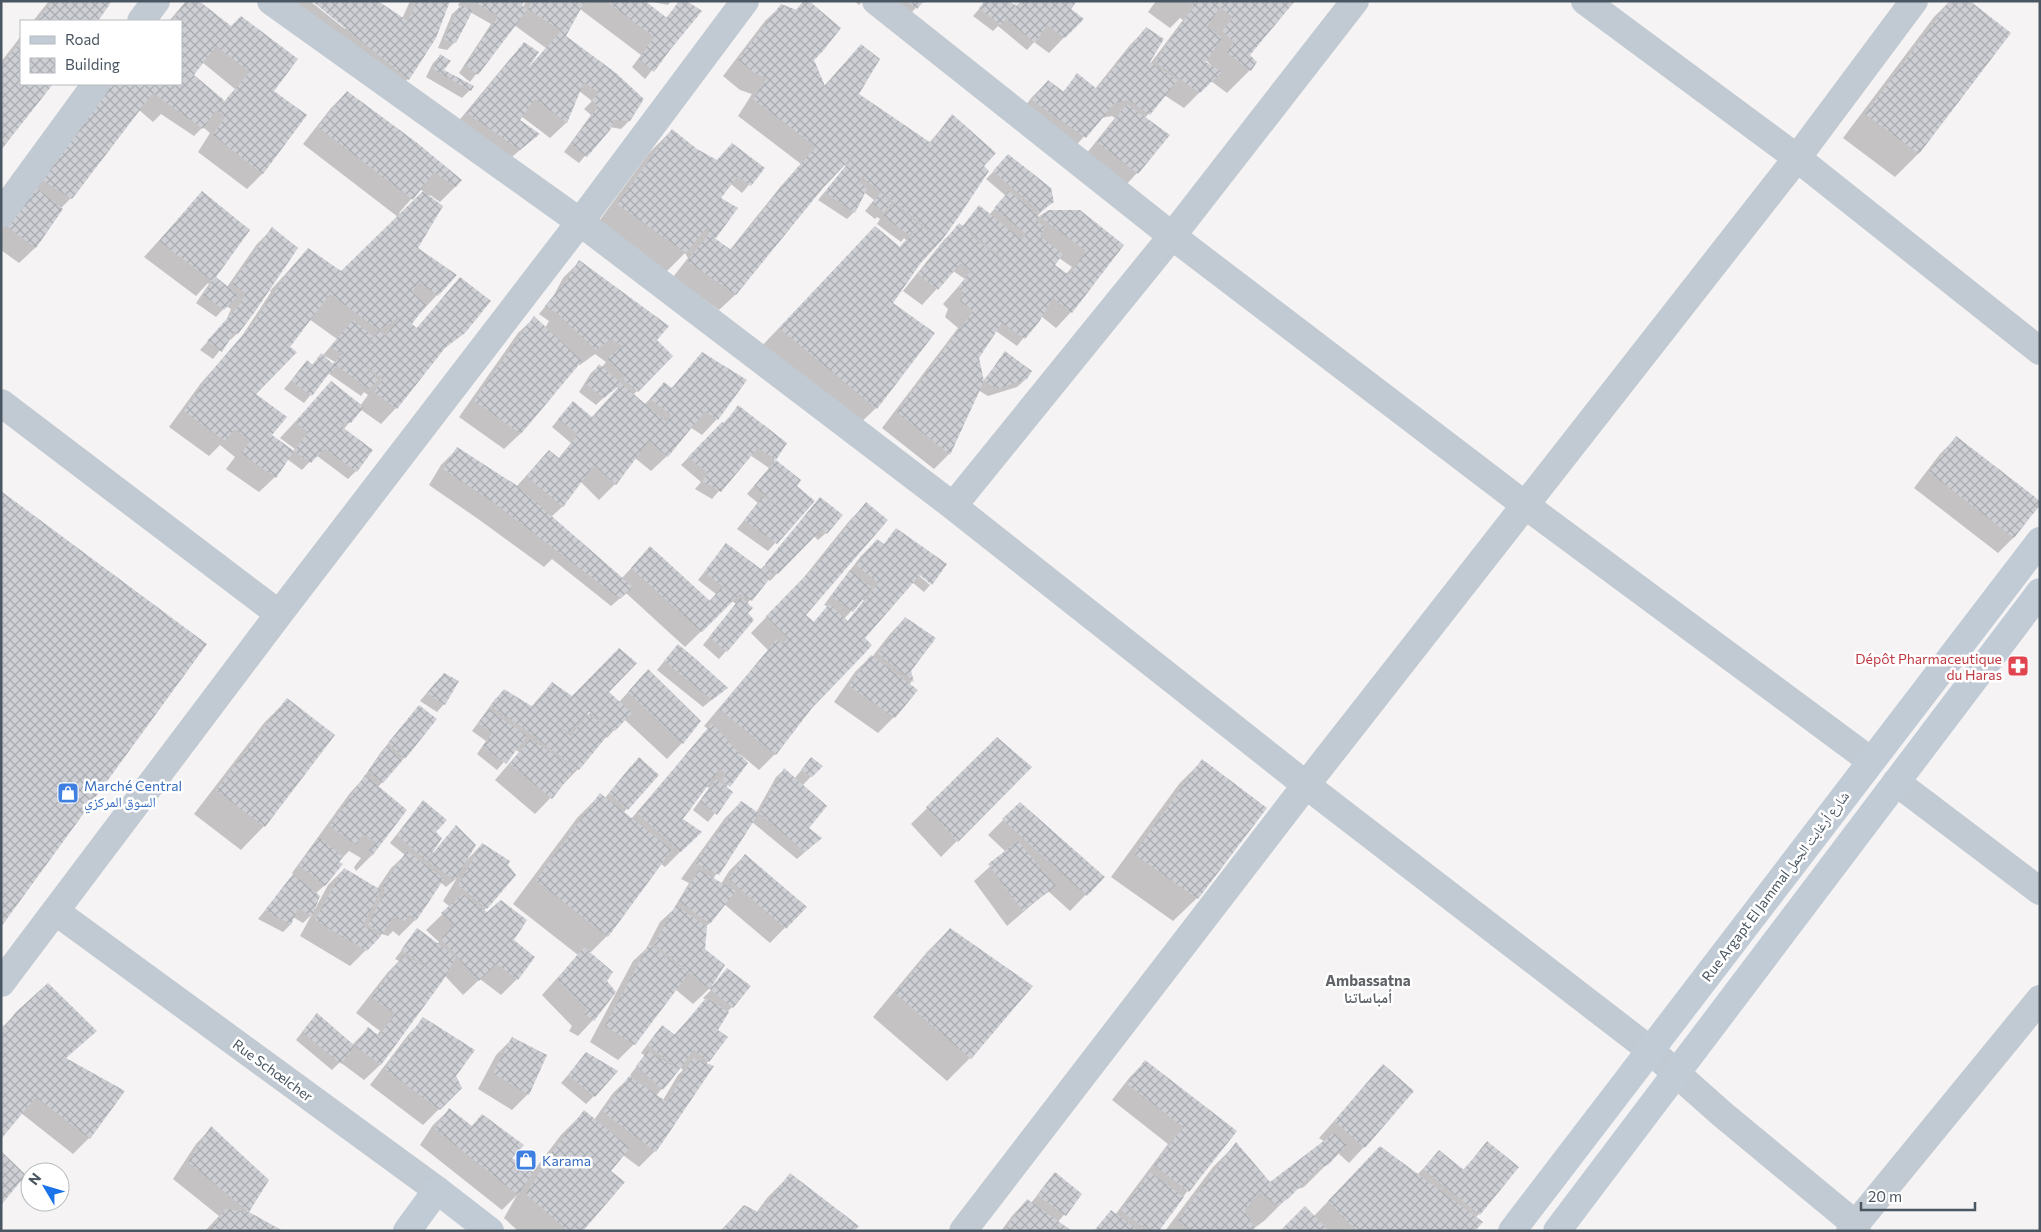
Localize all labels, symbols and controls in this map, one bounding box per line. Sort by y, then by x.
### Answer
legend [20,20,182,85]
text: Road [65,30,100,48]
text: Building [65,55,120,73]
place label: Dépôt Pharmaceutique du Haras [1855,650,2002,683]
pharmacy icon: Dépôt Pharmaceutique du Haras [2006,654,2030,678]
place label: Marché Central السوق المركزي [84,777,182,813]
shop icon: Marché Central السوق المركزي [56,781,80,805]
street label: Rue Argapt El Jammal شارع أرغابت الجمل [1698,787,1854,986]
district label: Ambassatna أمباساتنا [1325,971,1411,1007]
street label: Rue Schœlcher [230,1035,317,1105]
shop icon: Karama [514,1148,538,1172]
place label: Karama [542,1152,591,1169]
north arrow [20,1162,70,1212]
text: N [24,1169,44,1188]
scale bar [1861,1180,1975,1212]
text: 20 m [1868,1187,1902,1205]

